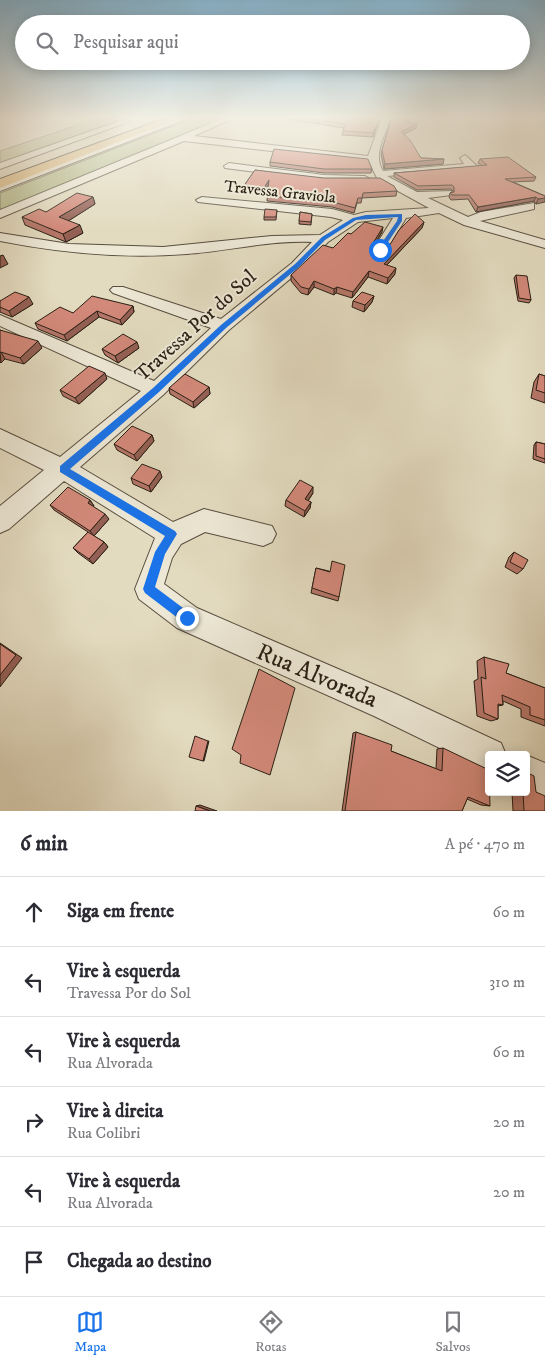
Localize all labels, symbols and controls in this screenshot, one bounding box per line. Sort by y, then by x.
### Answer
search box [15,15,530,70]
icon: search [33,29,61,57]
text: Pesquisar aqui [73,31,179,54]
street label: Travessa Graviola [223,176,337,208]
route start [369,239,392,262]
street label: Travessa Por do Sol [130,265,262,387]
route end [176,607,199,630]
street label: Rua Alvorada [252,637,383,715]
map controls [485,751,530,796]
button: layers [485,751,530,796]
text: 6 min [20,831,68,857]
text: A pé · 470 m [445,834,525,854]
icon: ahead [20,898,48,926]
text: Siga em frente [67,900,174,923]
text: 60 m [493,902,525,922]
text: Vire à esquerda [67,960,180,983]
icon: left [20,968,48,996]
text: 310 m [489,972,525,992]
text: Travessa Por do Sol [67,983,191,1003]
text: Vire à esquerda [67,1030,180,1053]
icon: left [20,1038,48,1066]
text: 60 m [493,1042,525,1062]
text: Rua Alvorada [67,1053,153,1073]
text: Vire à direita [67,1100,163,1123]
icon: right [20,1108,48,1136]
text: 20 m [493,1112,525,1132]
text: Rua Colibri [67,1123,140,1143]
text: Vire à esquerda [67,1170,180,1193]
icon: left [20,1178,48,1206]
text: 20 m [493,1182,525,1202]
text: Rua Alvorada [67,1193,153,1213]
icon: arrive [20,1248,48,1276]
text: Chegada ao destino [67,1250,212,1273]
tab: Mapa [75,1308,106,1356]
tab: Rotas [255,1308,286,1356]
tab: Salvos [436,1308,470,1356]

